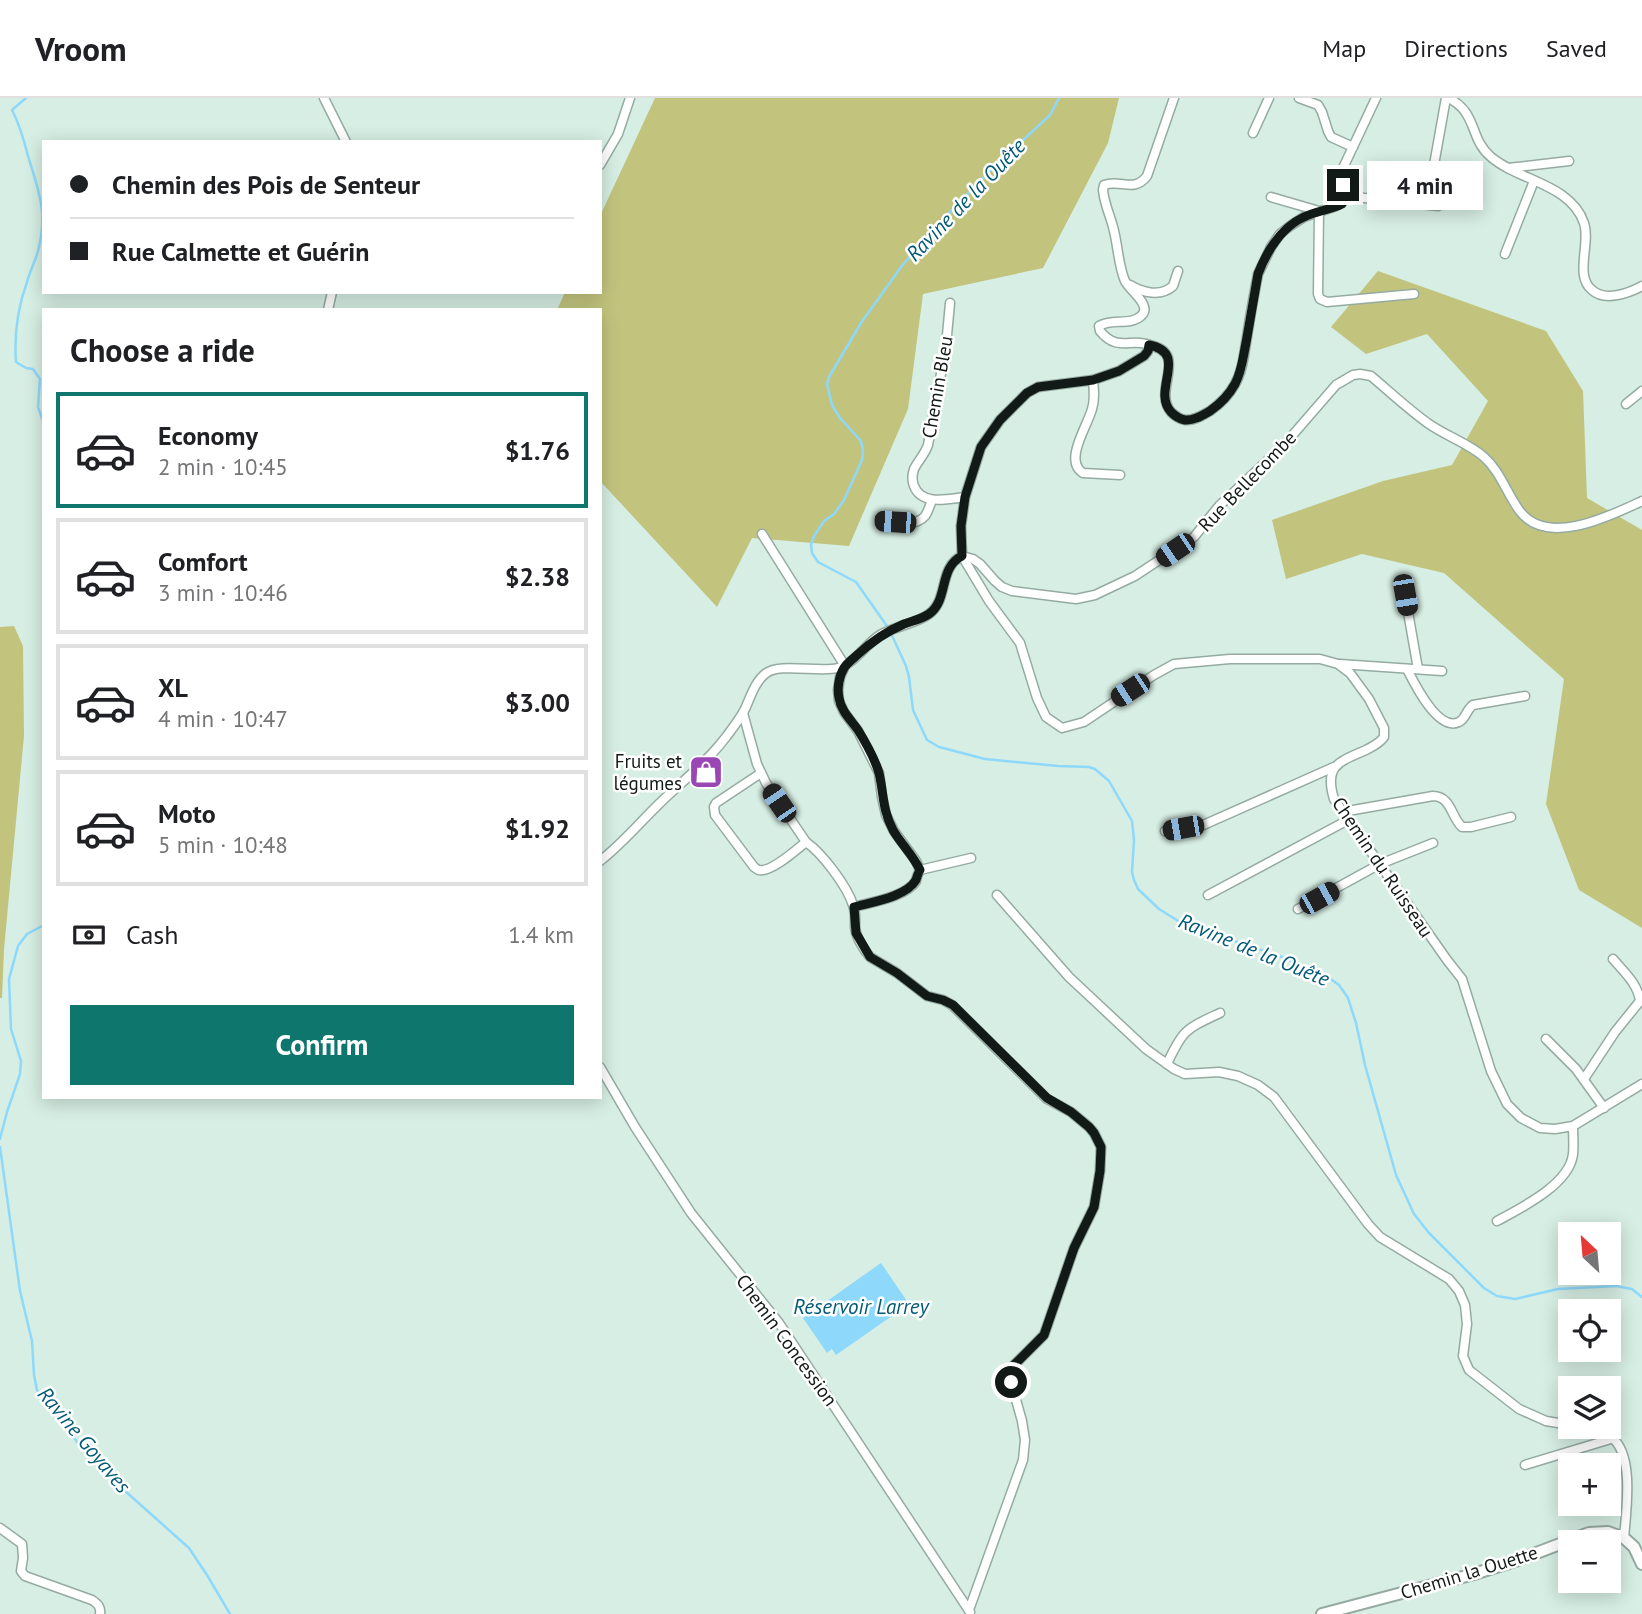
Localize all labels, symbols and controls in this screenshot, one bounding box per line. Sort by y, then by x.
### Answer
text: Vroom [35,27,127,70]
text: Map [1322,33,1366,64]
text: Directions [1404,33,1508,64]
text: Saved [1546,33,1607,64]
water label: Ravine de la Ouête [900,132,1031,267]
callout: 4 min [1368,160,1483,210]
text: Chemin des Pois de Senteur [112,168,420,201]
route end [1327,169,1359,201]
text: 4 min [1397,171,1453,200]
text: Rue Calmette et Guérin [112,235,369,268]
text: Choose a ride [70,329,255,371]
street label: Chemin Bleu [916,334,958,440]
icon: car [74,419,137,482]
text: Economy [158,419,258,452]
street label: Rue Bellecombe [1193,426,1301,536]
text: $1.76 [505,434,570,467]
text: 2 min · 10:45 [158,452,288,481]
car [874,510,917,534]
car [1152,530,1199,570]
icon: car [74,545,137,608]
text: Comfort [158,545,248,578]
text: $2.38 [505,560,570,593]
car [1392,572,1419,618]
text: 3 min · 10:46 [158,578,288,607]
car [1107,670,1154,710]
icon: car [74,671,137,734]
text: XL [158,671,188,704]
text: $3.00 [505,686,570,719]
text: 4 min · 10:47 [158,704,288,733]
place label: Fruits et légumes [613,749,683,795]
shop icon: Fruits et légumes [687,753,725,791]
car [759,780,800,826]
street label: Chemin du Ruisseau [1327,792,1439,942]
icon: car [74,797,137,860]
text: Moto [158,797,216,830]
text: $1.92 [505,812,570,845]
car [1161,814,1206,842]
text: 5 min · 10:48 [158,830,288,859]
car [1296,879,1343,917]
water label: Ravine de la Ouête [1175,907,1334,992]
icon: cash [70,916,108,954]
text: Cash [126,918,178,951]
text: 1.4 km [508,920,574,949]
button: Confirm [70,1005,574,1085]
north arrow [1558,1222,1620,1284]
map controls [1558,1222,1621,1593]
street label: Chemin Concession [731,1269,843,1411]
water label: Réservoir Larrey [793,1293,931,1320]
button: locate [1558,1299,1621,1362]
route start [995,1366,1027,1398]
button: layers [1558,1376,1621,1439]
water label: Ravine Goyaves [32,1381,137,1499]
button: + [1558,1453,1621,1516]
button: − [1558,1530,1621,1593]
street label: Chemin la Ouette [1398,1540,1540,1604]

